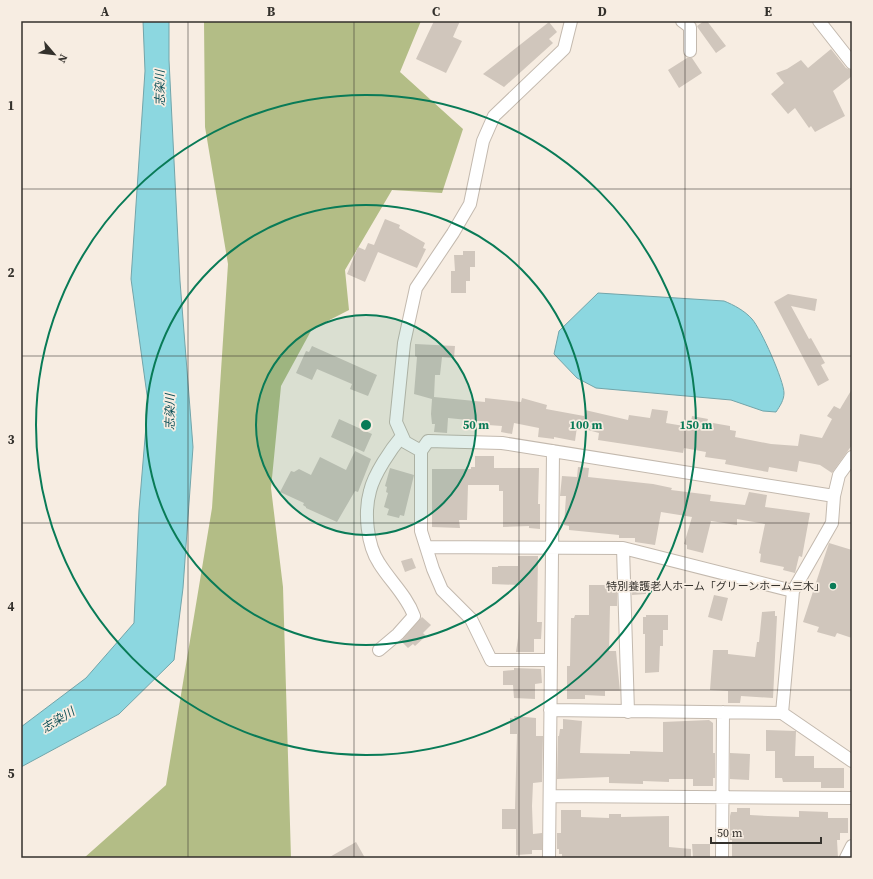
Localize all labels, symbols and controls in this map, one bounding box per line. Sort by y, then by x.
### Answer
text: A [101,3,110,20]
text: B [267,3,276,20]
text: C [432,3,440,20]
text: D [597,3,607,20]
text: E [764,3,772,20]
north arrow [34,34,74,74]
text: N [54,51,71,66]
water label: 志染川 [152,68,168,106]
text: 1 [7,97,15,114]
text: 2 [7,264,15,281]
water label: 志染川 [162,392,178,430]
text: 50 m [463,417,489,433]
text: 100 m [570,417,603,433]
text: 150 m [680,417,713,433]
centre of rings [359,418,373,432]
text: 3 [7,431,15,448]
place label: 特別養護老人ホーム「グリーンホーム三木」 [606,579,825,594]
marker: 特別養護老人ホーム「グリーンホーム三木」 [828,581,838,591]
text: 4 [7,598,15,615]
water label: 志染川 [38,703,79,736]
text: 5 [7,765,15,782]
scale bar [711,819,821,845]
text: 50 m [717,825,743,841]

